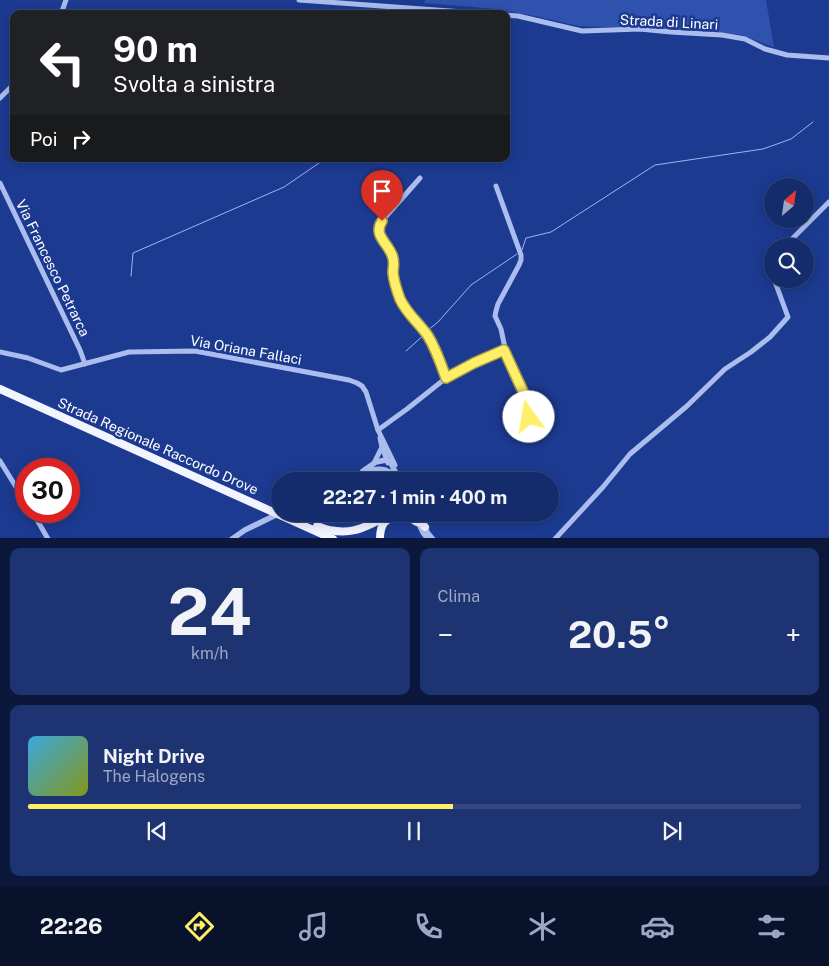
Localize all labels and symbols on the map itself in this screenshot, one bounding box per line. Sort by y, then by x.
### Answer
street label: Strada di Linari [619,11,719,33]
pin [361,170,403,221]
north arrow [764,178,814,228]
street label: Via Francesco Petrarca [13,197,93,339]
street label: Via Oriana Fallaci [189,332,303,368]
position arrow [502,390,554,442]
street label: Strada Regionale Raccordo Drove [55,394,261,498]
speed limit sign: 30 [15,458,80,523]

